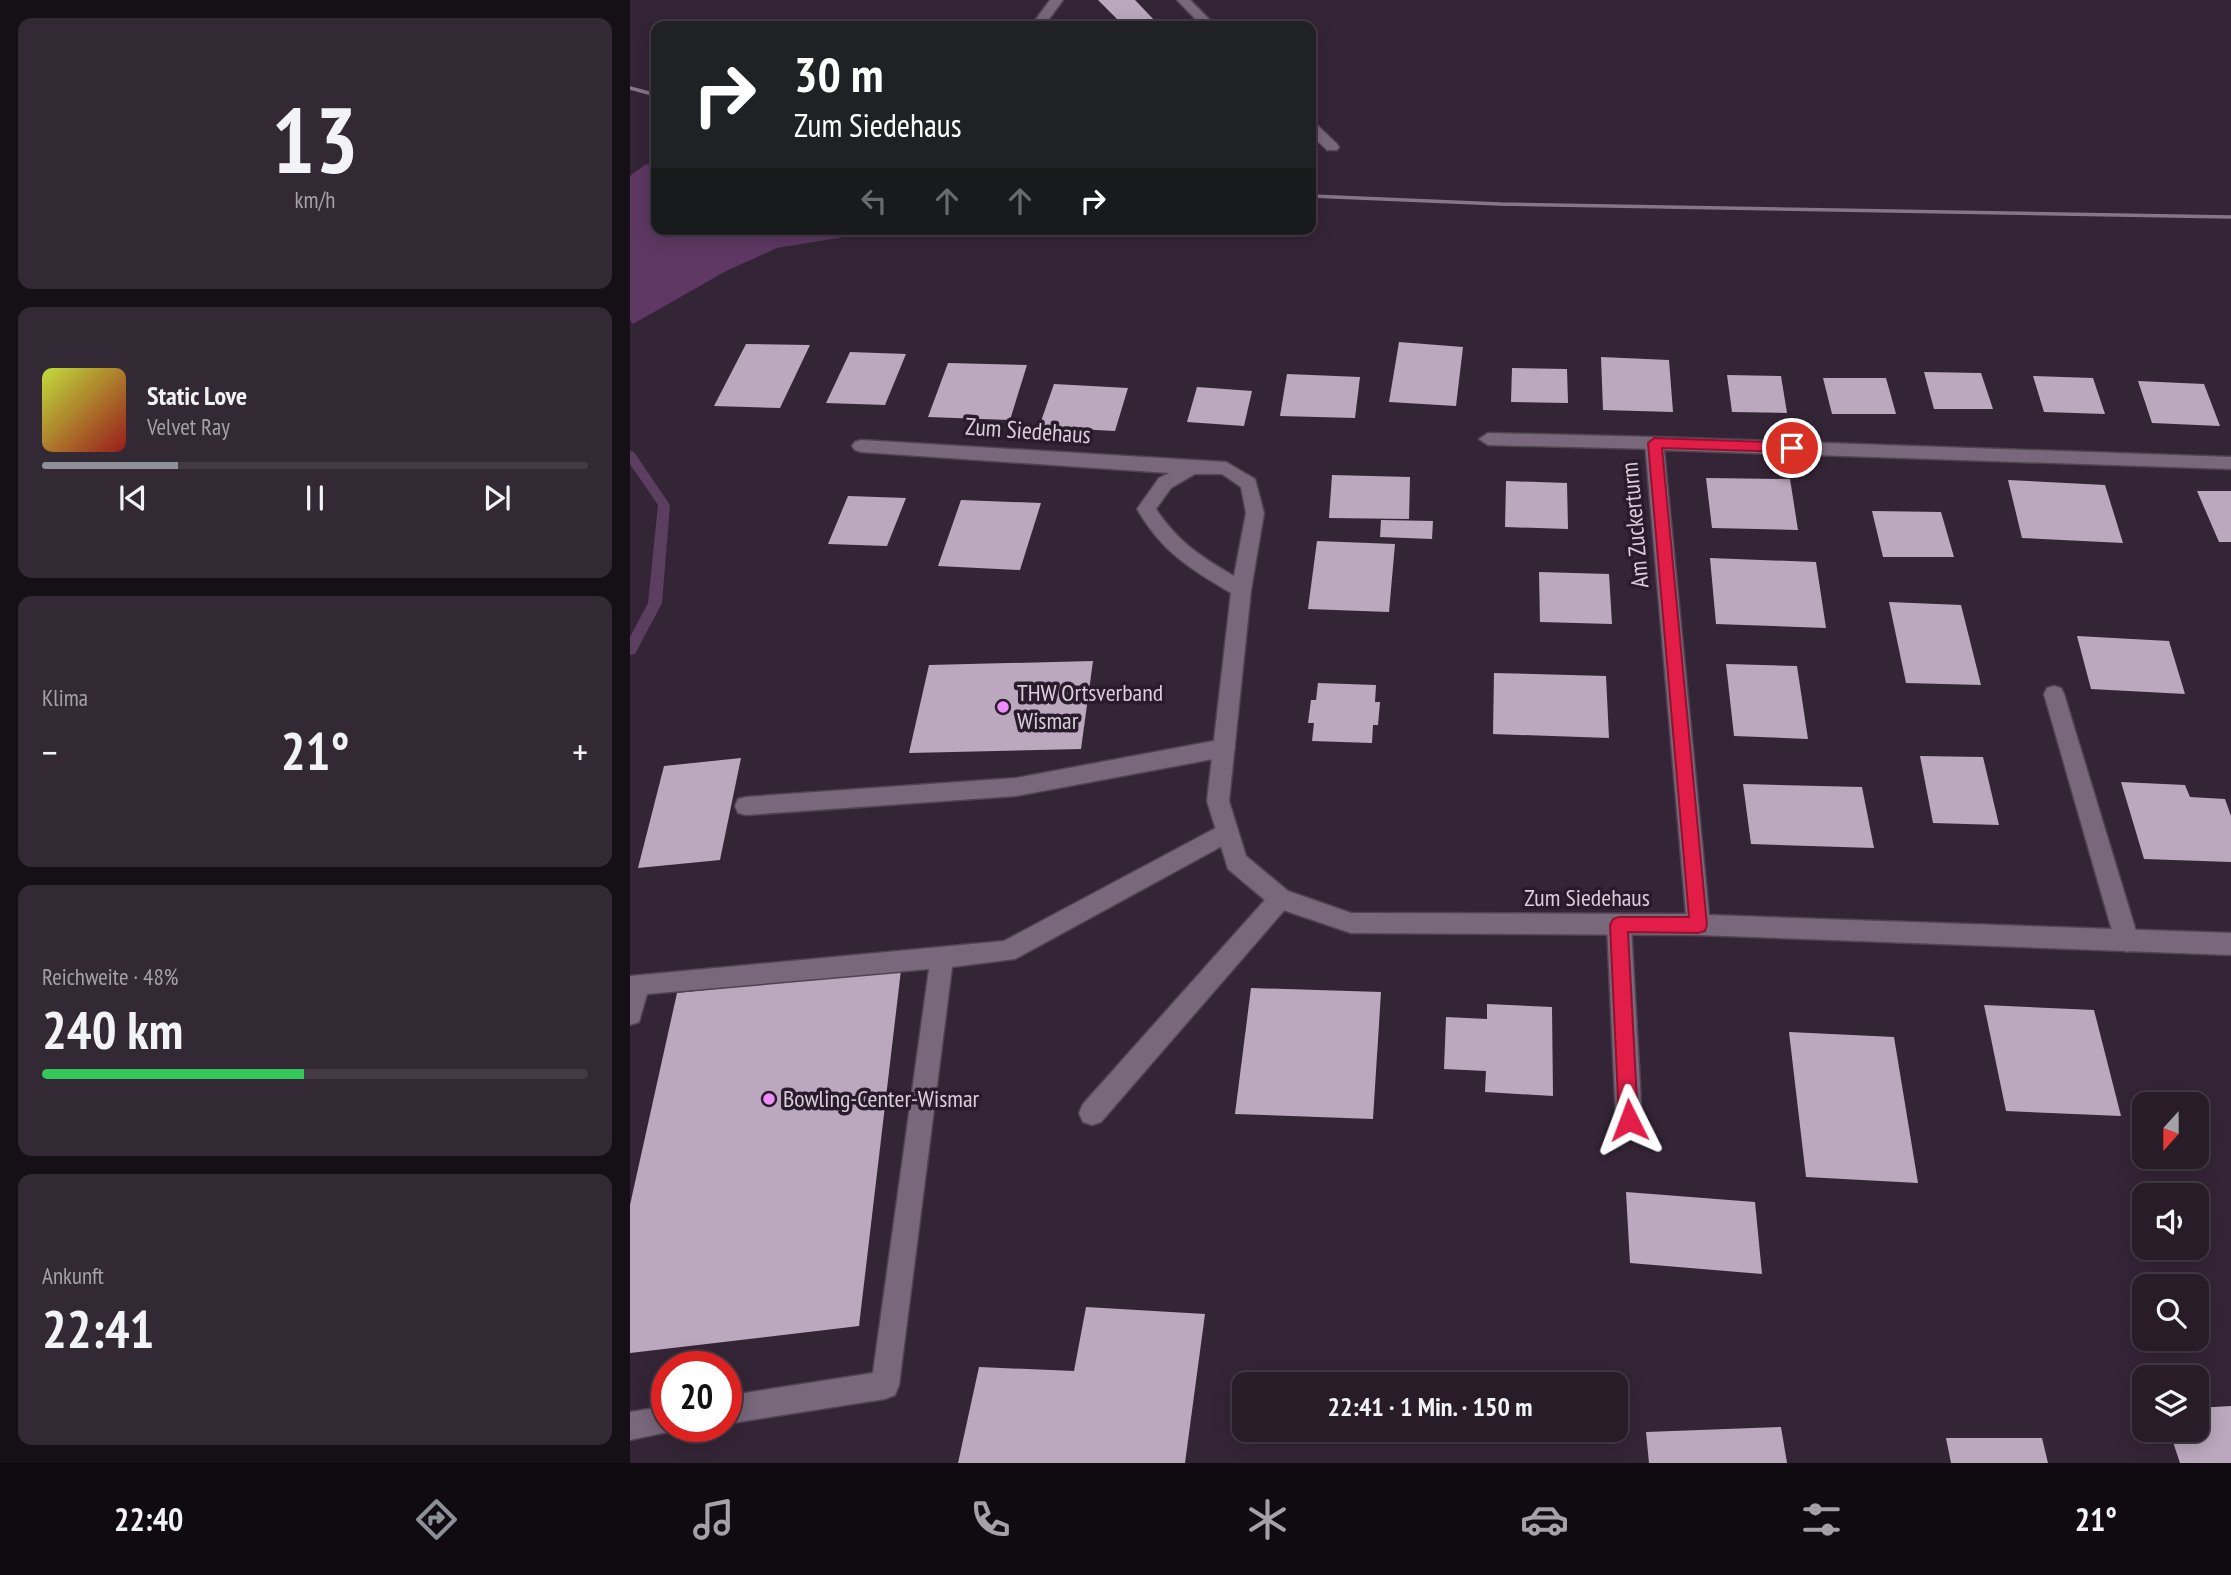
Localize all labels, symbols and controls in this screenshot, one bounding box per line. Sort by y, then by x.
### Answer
text: 30 m [794,42,883,106]
icon: right [679,49,770,140]
text: 13 [272,80,359,198]
text: Zum Siedehaus [794,104,962,146]
icon: left [855,182,893,220]
icon: ahead [928,182,966,220]
icon: ahead [1001,182,1039,220]
icon: right [1074,182,1112,220]
text: km/h [295,185,335,214]
text: Static Love [147,379,247,412]
street label: Zum Siedehaus [964,411,1092,450]
text: Velvet Ray [147,412,230,441]
pin [1762,418,1822,478]
icon: arrive [1773,429,1811,467]
street label: Am Zuckerturm [1614,461,1655,589]
icon: previous [114,479,152,517]
icon: pause [296,479,334,517]
icon: next [478,479,516,517]
place label: THW Ortsverband Wismar [1017,677,1163,736]
text: Klima [42,683,88,712]
marker: THW Ortsverband Wismar [995,699,1011,715]
text: 21° [281,717,349,784]
text: − [42,727,58,776]
text: + [572,727,588,776]
street label: Zum Siedehaus [1524,882,1650,913]
text: Reichweite · 48% [42,962,178,991]
text: 240 km [42,996,183,1063]
place label: Bowling-Center-Wismar [783,1083,980,1114]
position arrow [1592,1083,1666,1157]
marker: Bowling-Center-Wismar [761,1091,777,1107]
north arrow [2132,1092,2208,1169]
map controls [2132,1092,2209,1442]
button: sound [2132,1183,2209,1260]
text: Ankunft [42,1261,104,1290]
button: search [2132,1274,2209,1351]
text: 22:41 [42,1295,154,1362]
speed limit sign: 20 [651,1351,742,1442]
button: layers [2132,1365,2209,1442]
text: 22:41 · 1 Min. · 150 m [1328,1390,1532,1423]
icon: directions [412,1495,461,1544]
icon: music [689,1495,738,1544]
icon: phone [966,1495,1015,1544]
icon: climate [1243,1495,1292,1544]
icon: car [1520,1495,1569,1544]
icon: filters [1797,1495,1846,1544]
text: 22:40 [114,1498,183,1540]
text: 21° [2075,1498,2117,1540]

